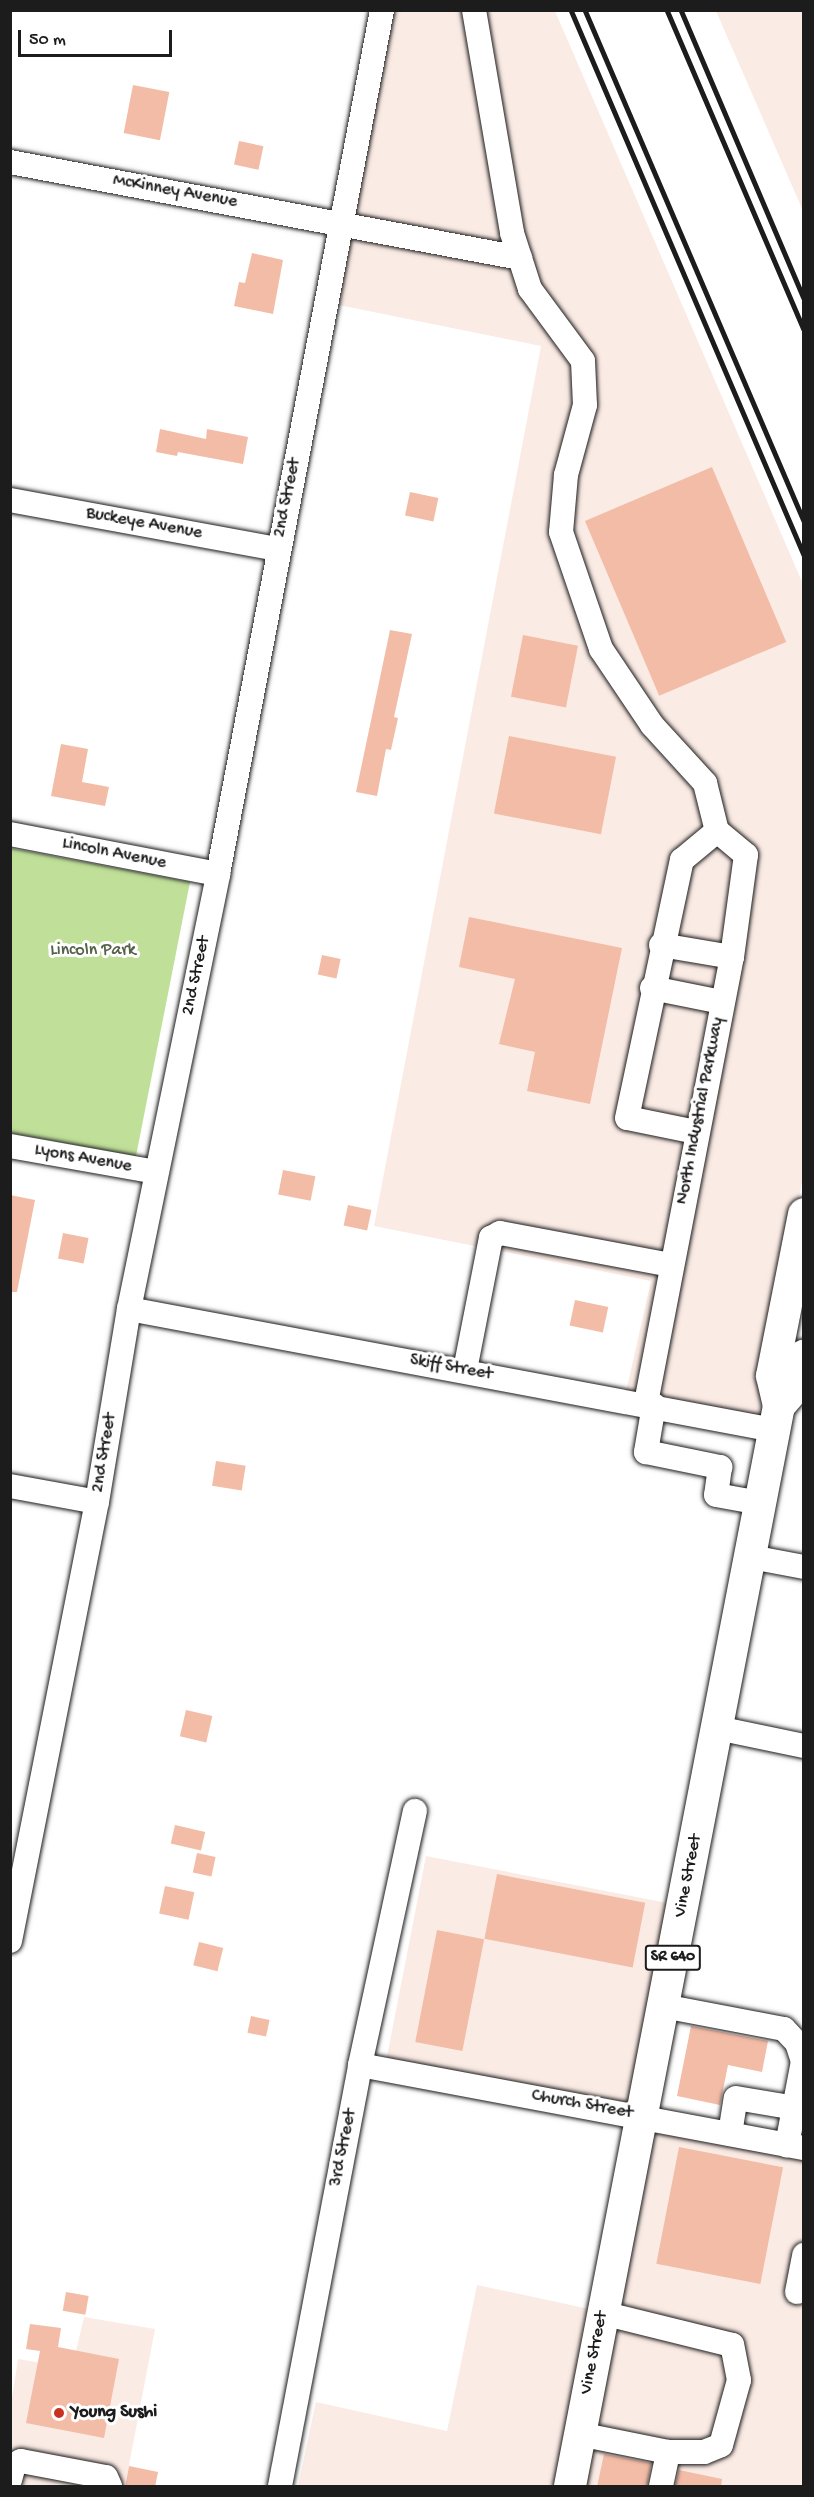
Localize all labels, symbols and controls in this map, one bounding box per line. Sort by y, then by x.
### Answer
scale bar [21,18,176,56]
text: 50 m [29,30,66,51]
street label: McKinney Avenue [111,170,239,214]
street label: 2nd Street [270,457,306,539]
street label: Buckeye Avenue [84,503,204,545]
street label: Lincoln Avenue [60,833,168,875]
street label: 2nd Street [178,935,216,1017]
park label: Lincoln Park [50,940,136,962]
street label: North Industrial Parkway [672,1016,730,1206]
street label: Lyons Avenue [33,1140,133,1178]
street label: Skiff Street [408,1350,494,1386]
street label: 2nd Street [88,1412,122,1494]
street label: Vine Street [670,1833,708,1919]
road number: SR 640 [644,1945,702,1971]
street label: Church Street [530,2085,634,2125]
street label: 3rd Street [326,2107,362,2189]
street label: Vine Street [576,2310,614,2396]
place label: Young Sushi [71,2402,157,2424]
marker: Young Sushi [52,2406,66,2420]

